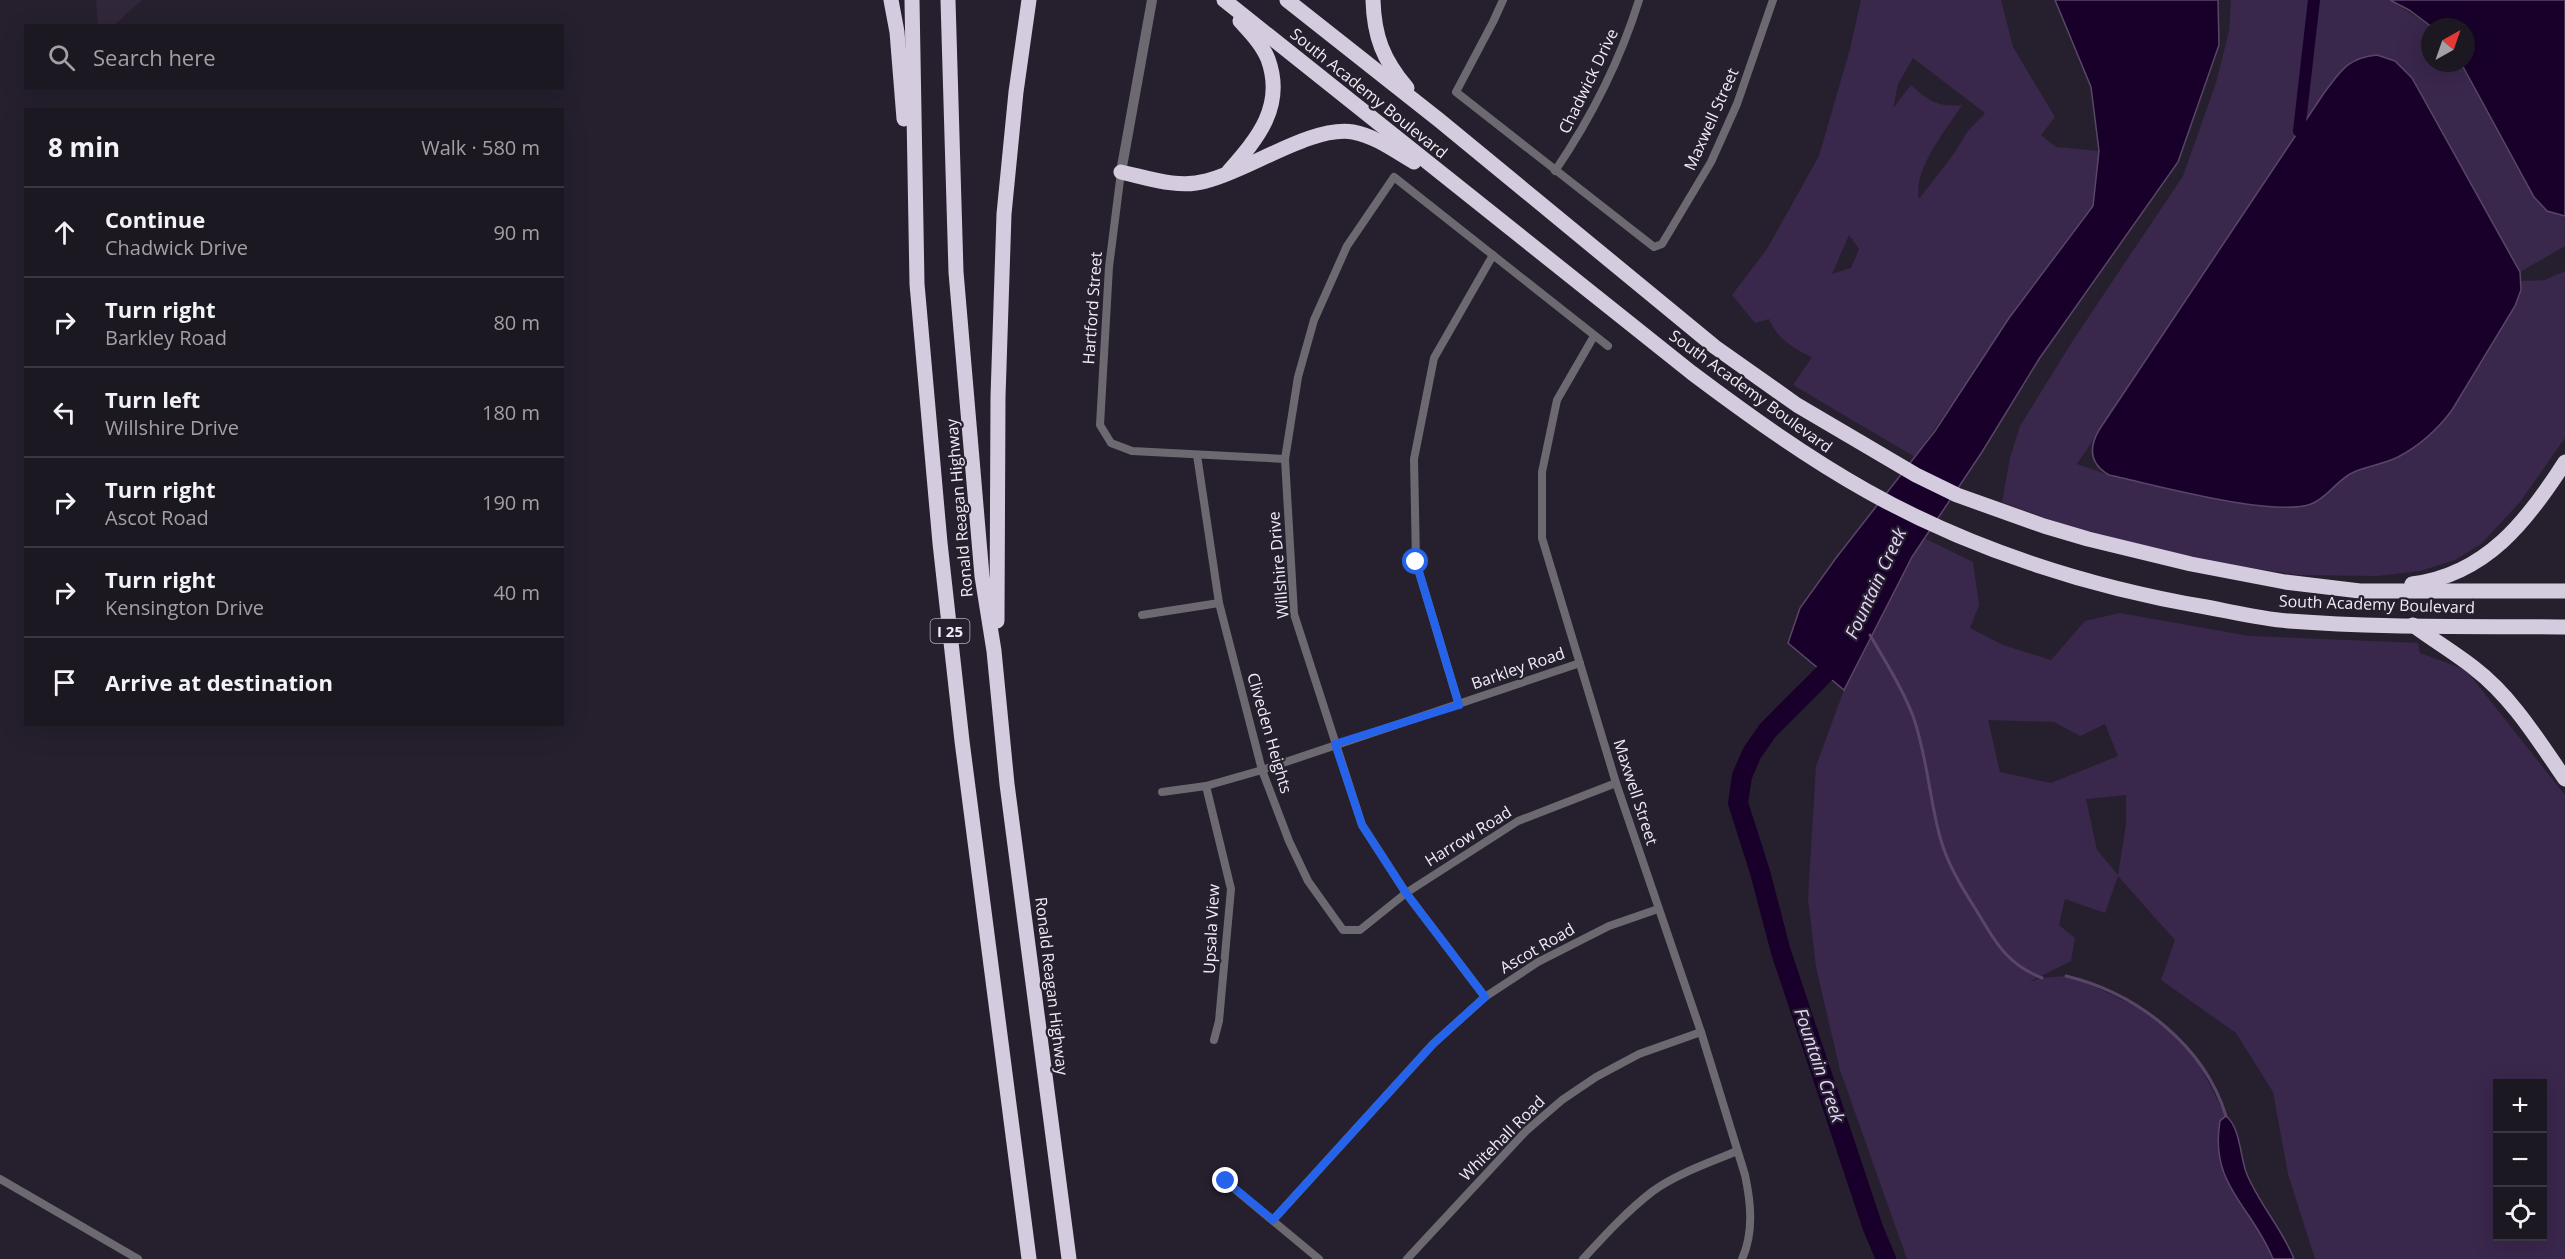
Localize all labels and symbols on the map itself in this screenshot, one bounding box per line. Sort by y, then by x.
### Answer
north arrow [2421,18,2475,72]
street label: South Academy Boulevard [1286,23,1452,163]
street label: Chadwick Drive [1553,25,1623,137]
street label: Maxwell Street [1679,64,1744,174]
street label: Hartford Street [1077,251,1107,365]
street label: South Academy Boulevard [1665,324,1837,458]
street label: Ronald Reagan Highway [940,417,978,598]
street label: Willshire Drive [1262,511,1294,619]
water label: Fountain Creek [1839,523,1912,642]
route start [1402,548,1428,574]
street label: South Academy Boulevard [2279,590,2475,618]
road number: I 25 [930,619,970,643]
street label: Barkley Road [1468,642,1568,694]
street label: Cliveden Heights [1242,670,1298,796]
street label: Maxwell Street [1609,736,1664,848]
street label: Harrow Road [1421,801,1515,871]
street label: Upsala View [1198,883,1224,975]
street label: Ronald Reagan Highway [1030,896,1074,1077]
street label: Ascot Road [1496,918,1578,978]
water label: Fountain Creek [1789,1005,1851,1127]
street label: Whitehall Road [1454,1090,1550,1186]
route end [1212,1167,1238,1193]

